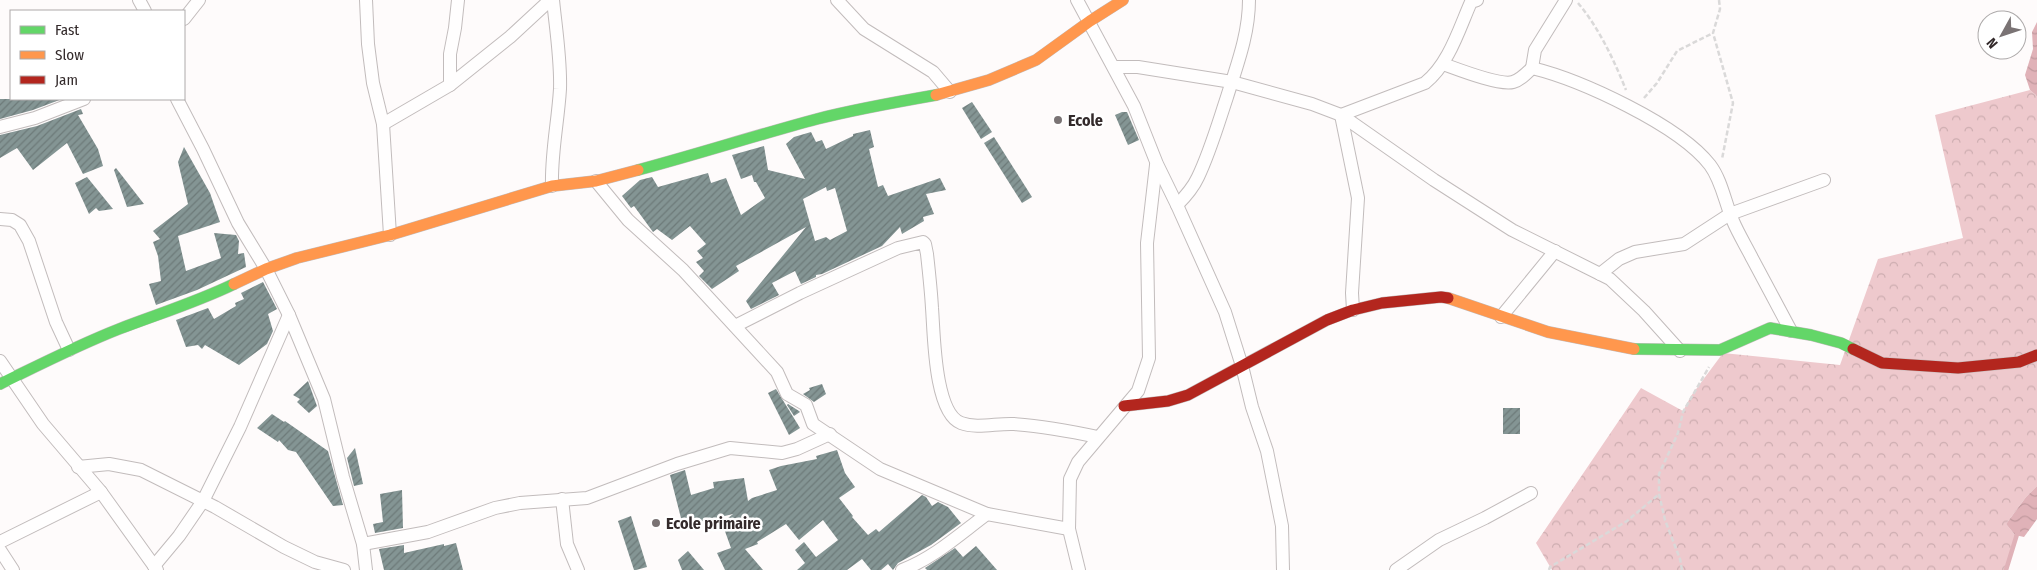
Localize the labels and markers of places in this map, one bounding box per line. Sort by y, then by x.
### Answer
place label: Ecole [1068,111,1103,130]
marker: Ecole [1052,114,1064,126]
place label: Ecole primaire [666,514,761,533]
marker: Ecole primaire [650,517,662,529]

